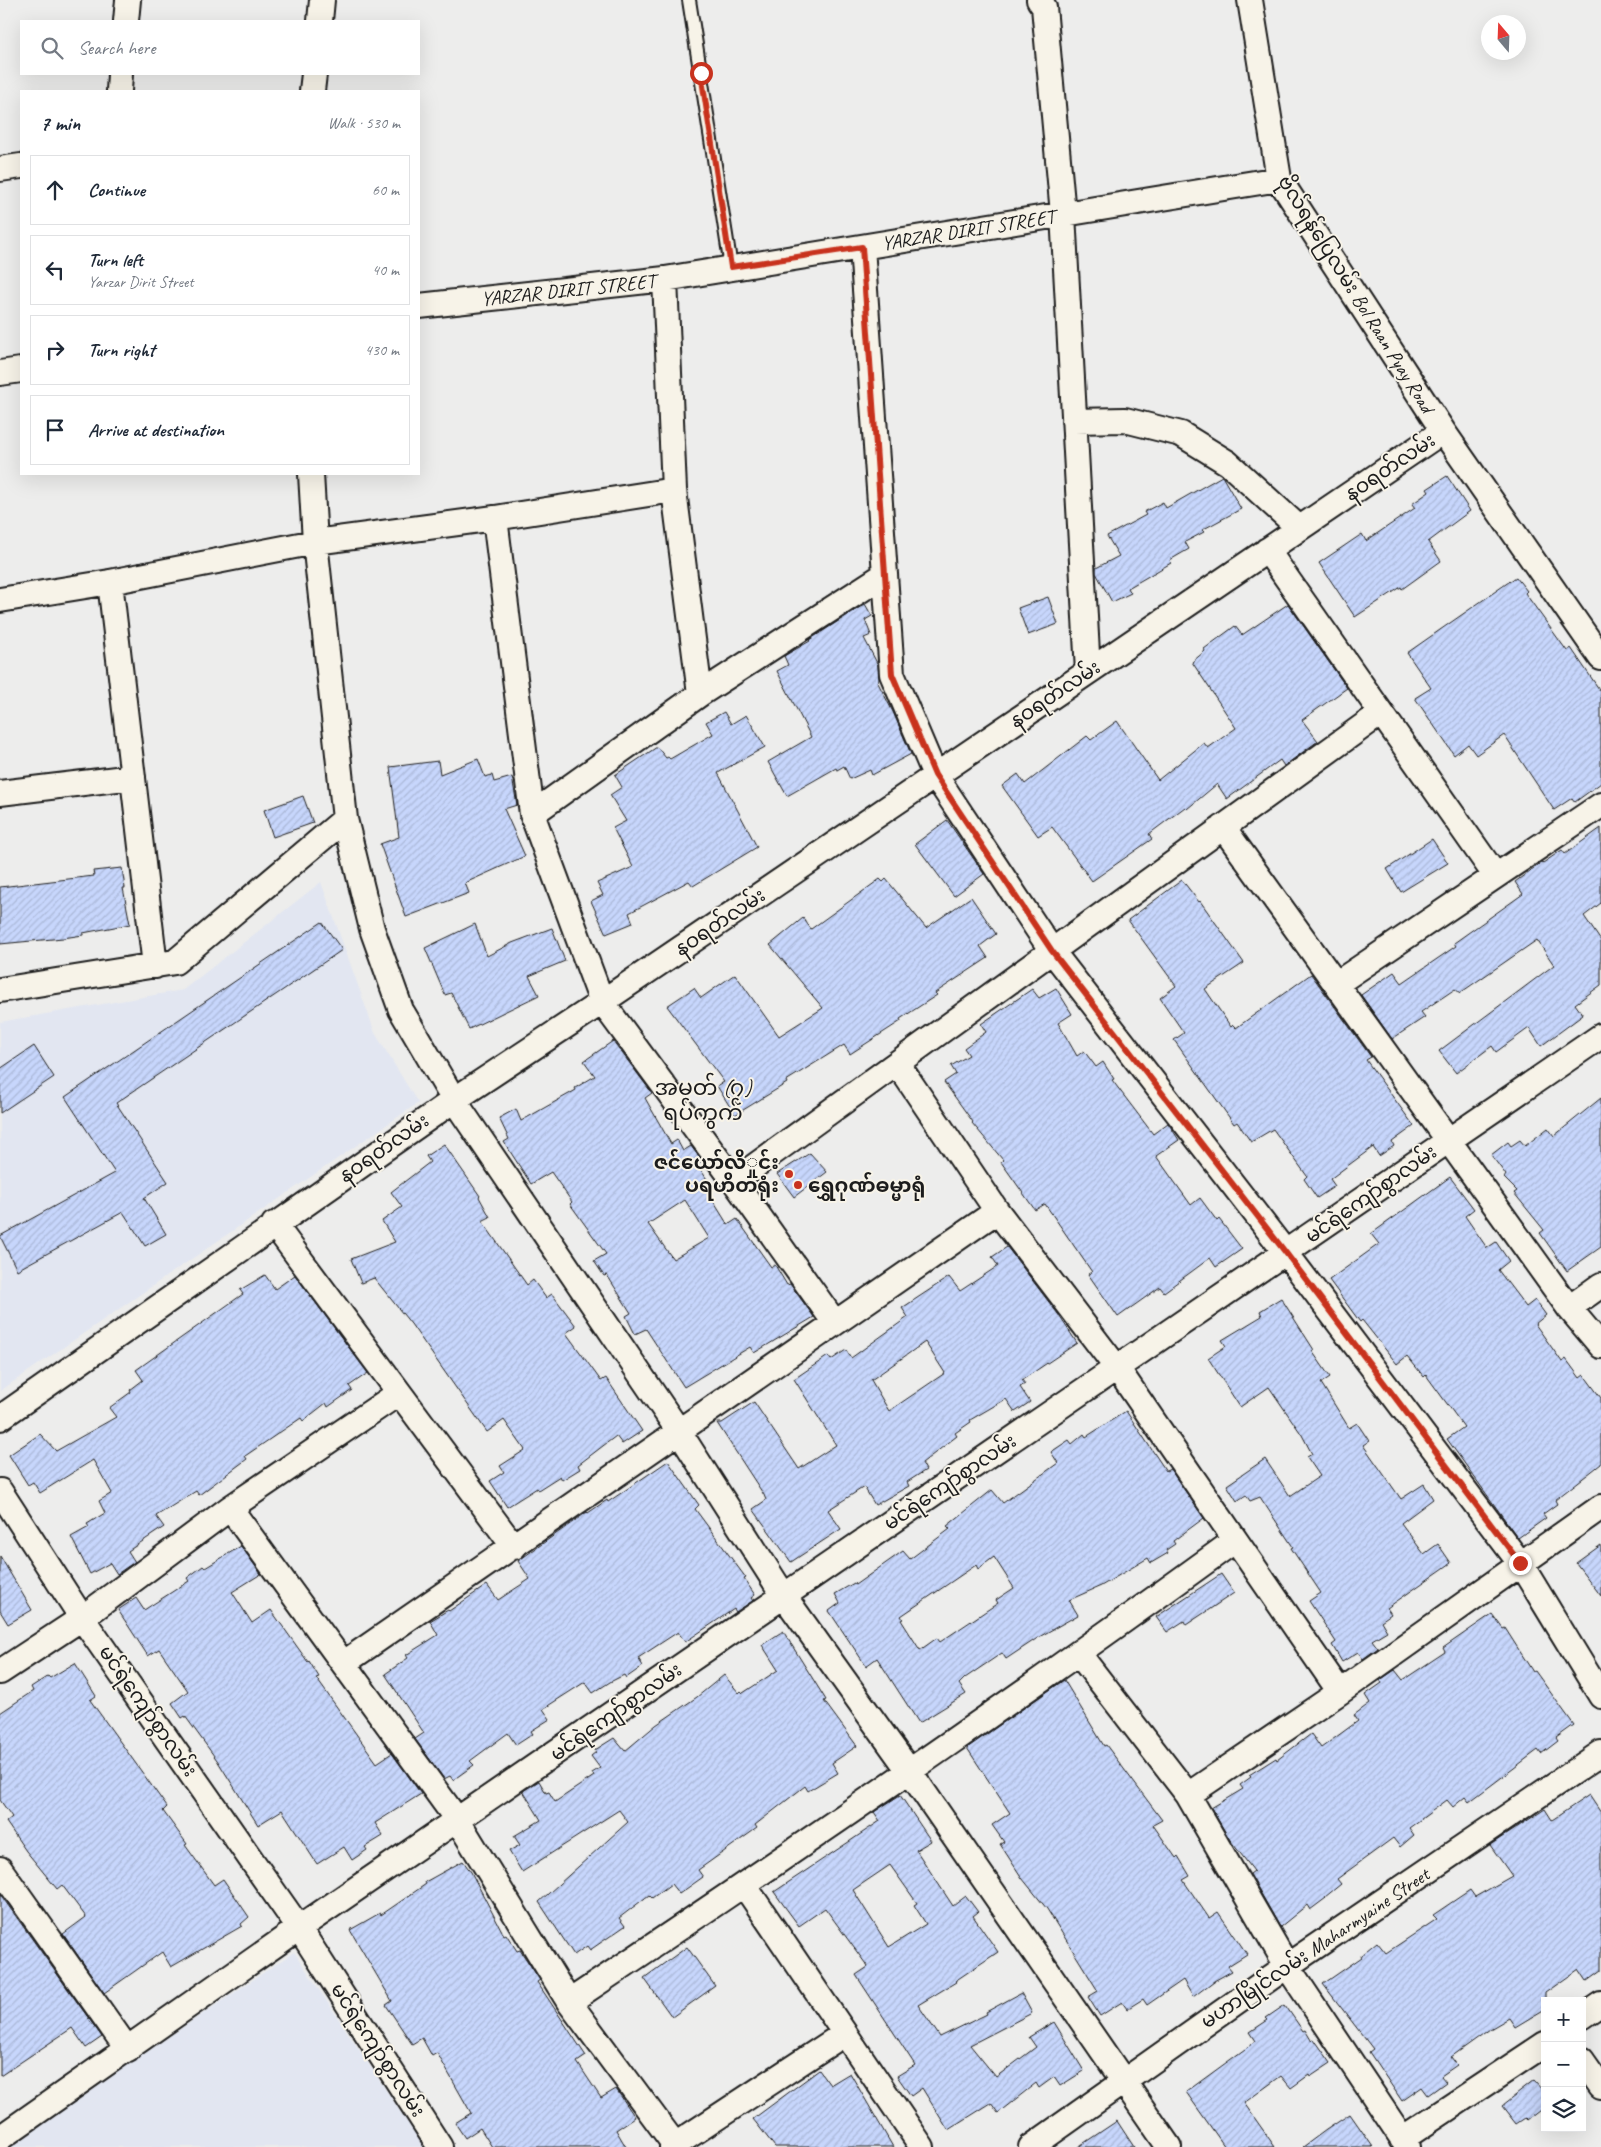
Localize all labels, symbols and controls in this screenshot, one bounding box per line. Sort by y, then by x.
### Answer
north arrow [1481,15,1526,60]
search box [20,20,420,75]
icon: search [38,34,66,62]
text: Search here [78,36,155,60]
route start [690,62,713,85]
text: 7 min [40,110,80,136]
text: Walk · 530 m [328,113,400,133]
street label: ဗိုလ်ရန်ပြေလမ်း Bol Raan Pyay Road [1269,170,1443,422]
icon: ahead [41,176,69,204]
text: Continue [88,178,145,202]
text: 60 m [372,180,399,200]
street label: YARZAR DIRIT STREET [880,203,1061,256]
text: Turn left [88,248,143,272]
icon: left [41,256,69,284]
text: 40 m [372,260,399,280]
street label: YARZAR DIRIT STREET [480,268,661,312]
text: Yarzar Dirit Street [88,272,194,292]
icon: right [41,336,69,364]
text: Turn right [88,338,155,362]
text: 430 m [365,340,399,360]
icon: arrive [41,416,69,444]
text: Arrive at destination [88,418,224,442]
street label: နဝရတ်လမ်း [1339,426,1442,509]
street label: နဝရတ်လမ်း [1004,653,1107,736]
street label: နဝရတ်လမ်း [669,881,772,964]
district label: အမှတ် (၇) ရပ်ကွက် [654,1072,753,1130]
street label: နဝရတ်လမ်း [333,1106,436,1191]
street label: မင်ရဲကျော်စွာလမ်း [1299,1138,1443,1251]
place label: ဇင်ယော်လိှုင်း ပရဟိတရုံး [654,1149,779,1201]
marker: ဇင်ယော်လိှုင်း ပရဟိတရုံး [783,1168,795,1180]
place label: ရွှေဂုဏ်ဓမ္မာရုံ [808,1172,925,1201]
marker: ရွှေဂုဏ်ဓမ္မာရုံ [792,1179,804,1191]
street label: မင်ရဲကျော်စွာလမ်း [878,1427,1023,1538]
route end [1509,1552,1532,1575]
street label: မင်ရဲကျော်စွာလမ်း [91,1639,204,1783]
street label: မင်ရဲကျော်စွာလမ်း [544,1656,688,1769]
street label: မဟာမြိုင်လမ်း Maharmyaine Street [1195,1859,1438,2036]
street label: မင်ရဲကျော်စွာလမ်း [323,1977,432,2123]
map controls [1541,1997,1586,2132]
button: + [1541,1997,1586,2042]
button: − [1541,2042,1586,2087]
button: layers [1541,2087,1586,2132]

